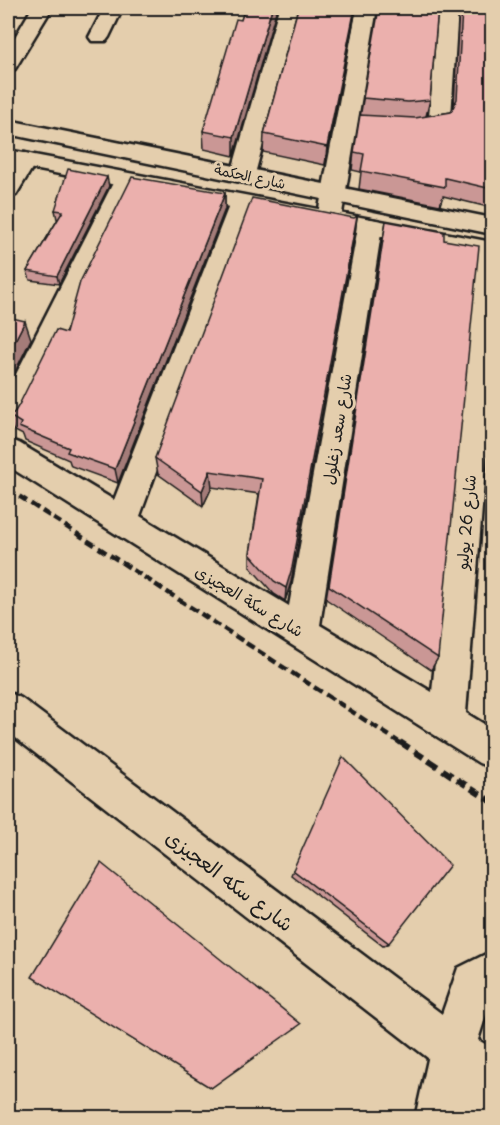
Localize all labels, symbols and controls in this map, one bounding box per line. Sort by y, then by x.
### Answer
street label: شارع الحكمة [212,158,288,194]
street label: شارع سعد زغلول [315,372,358,486]
street label: شارع 26 يوليو [449,473,482,572]
street label: شارع سكة العجيزى [191,558,309,643]
street label: شارع سكه العجيزى [160,822,300,938]

